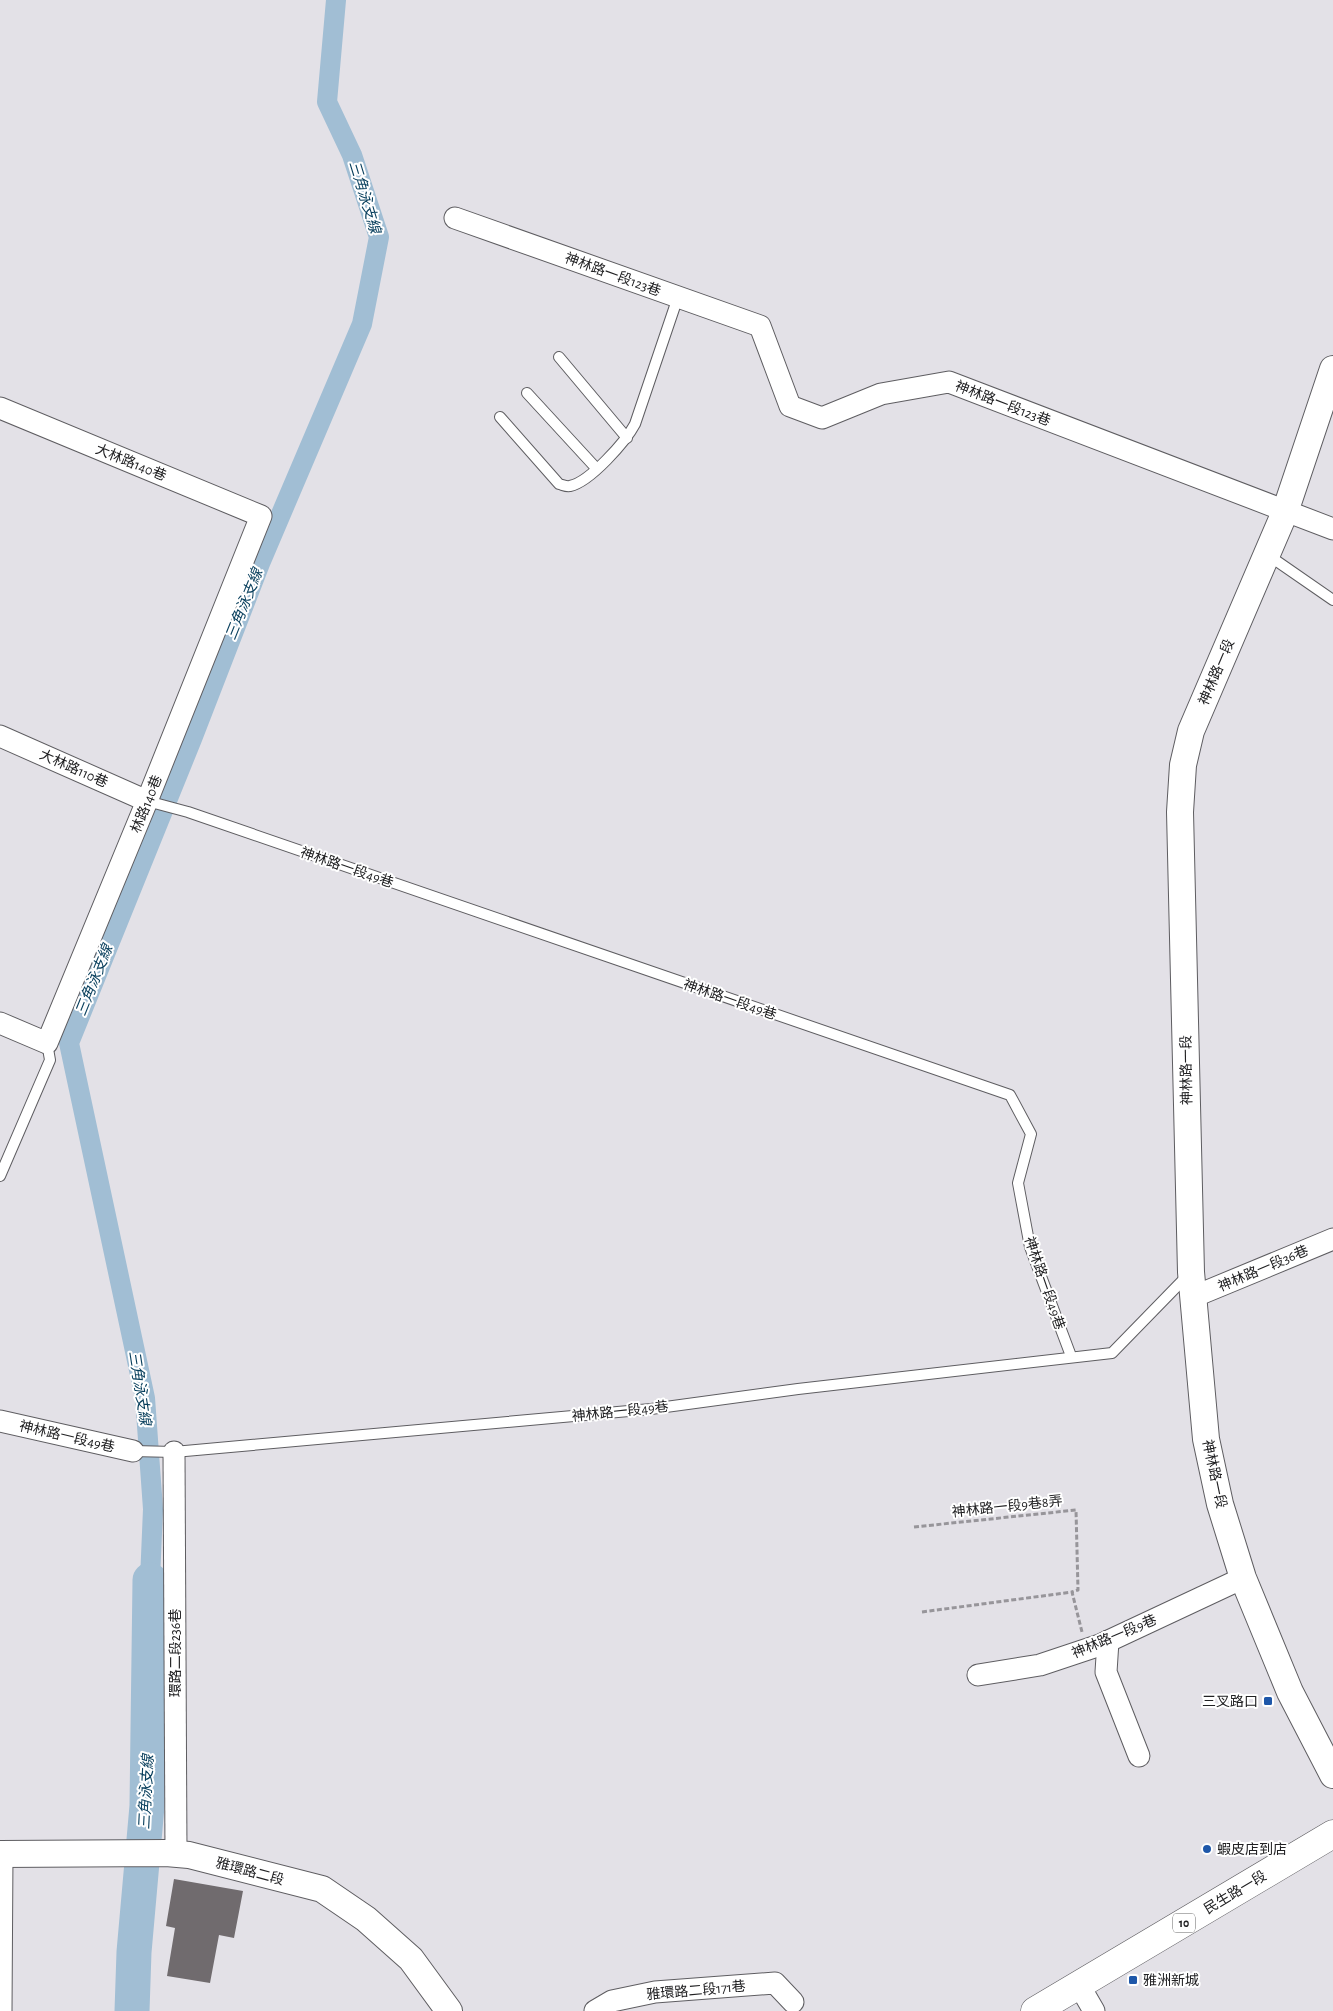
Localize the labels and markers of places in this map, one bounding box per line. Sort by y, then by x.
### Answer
place label: 三叉路口 [1202,1694,1258,1709]
marker: 三叉路口 [1262,1695,1274,1707]
place label: 蝦皮店到店 [1217,1842,1287,1857]
marker: 蝦皮店到店 [1201,1843,1213,1855]
place label: 雅洲新城 [1143,1972,1199,1988]
marker: 雅洲新城 [1127,1974,1139,1986]

